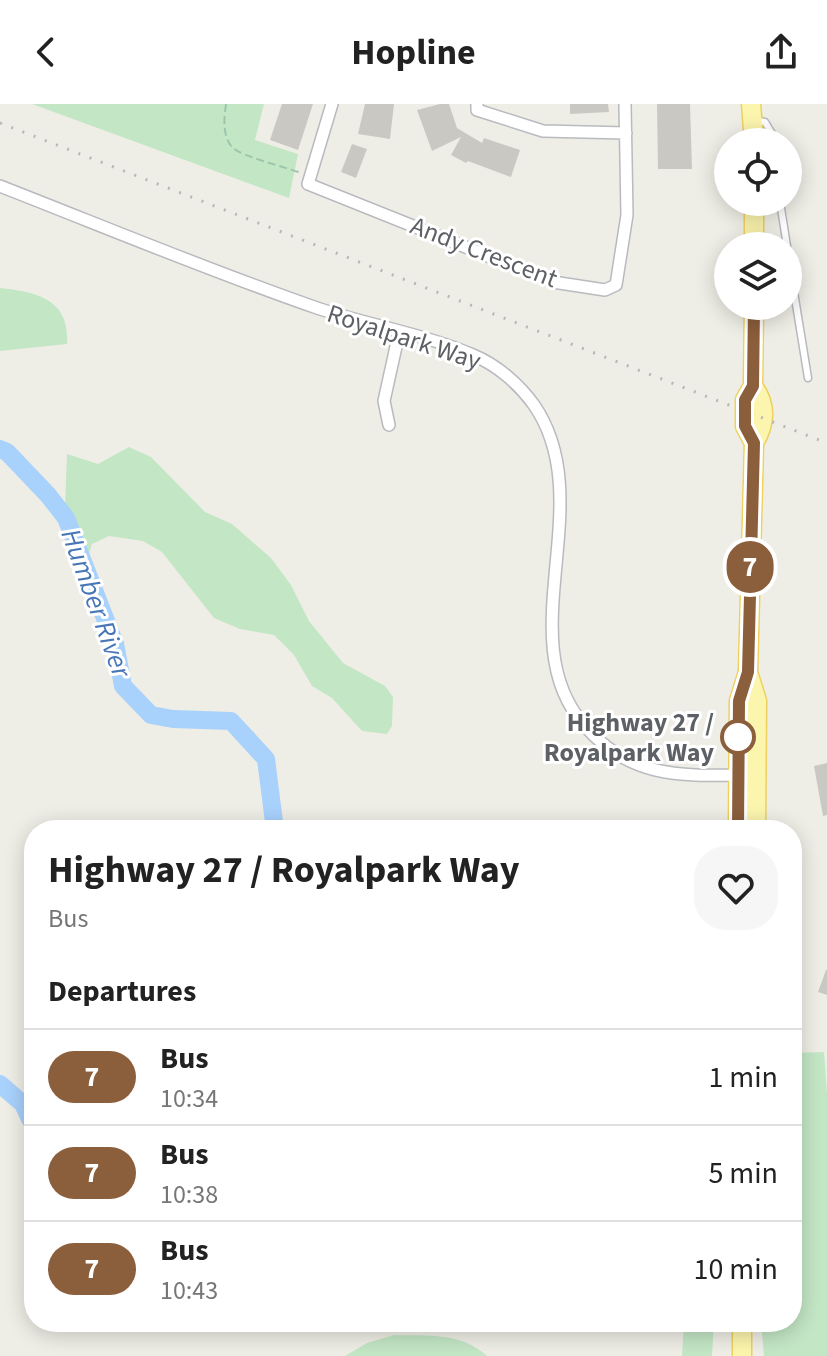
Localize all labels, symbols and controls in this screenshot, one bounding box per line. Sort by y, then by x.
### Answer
text: Hopline [351,27,476,78]
icon: back [24,30,68,74]
icon: share [759,30,803,74]
map controls [714,128,802,320]
button: locate [714,128,802,216]
street label: Andy Crescent [405,207,563,297]
button: layers [714,232,802,320]
street label: Royalpark Way [322,295,486,379]
water label: Humber River [51,523,142,684]
line badge: 7 [724,541,776,593]
text: 7 [743,547,757,587]
place label: Highway 27 / Royalpark Way [544,704,714,771]
marker: Highway 27 / Royalpark Way [721,720,755,754]
text: Highway 27 / Royalpark Way [48,843,520,897]
button: heart [694,846,778,930]
text: Bus [48,900,88,937]
text: Departures [48,970,196,1013]
text: Bus [160,1037,208,1080]
text: 1 min [708,1056,778,1099]
text: 7 [85,1057,99,1097]
text: 10:34 [160,1080,218,1117]
text: Bus [160,1133,208,1176]
text: 5 min [708,1152,778,1195]
text: 7 [85,1153,99,1193]
text: 10:38 [160,1176,218,1213]
text: Bus [160,1229,208,1272]
text: 10 min [694,1248,778,1291]
text: 7 [85,1249,99,1289]
text: 10:43 [160,1272,218,1309]

